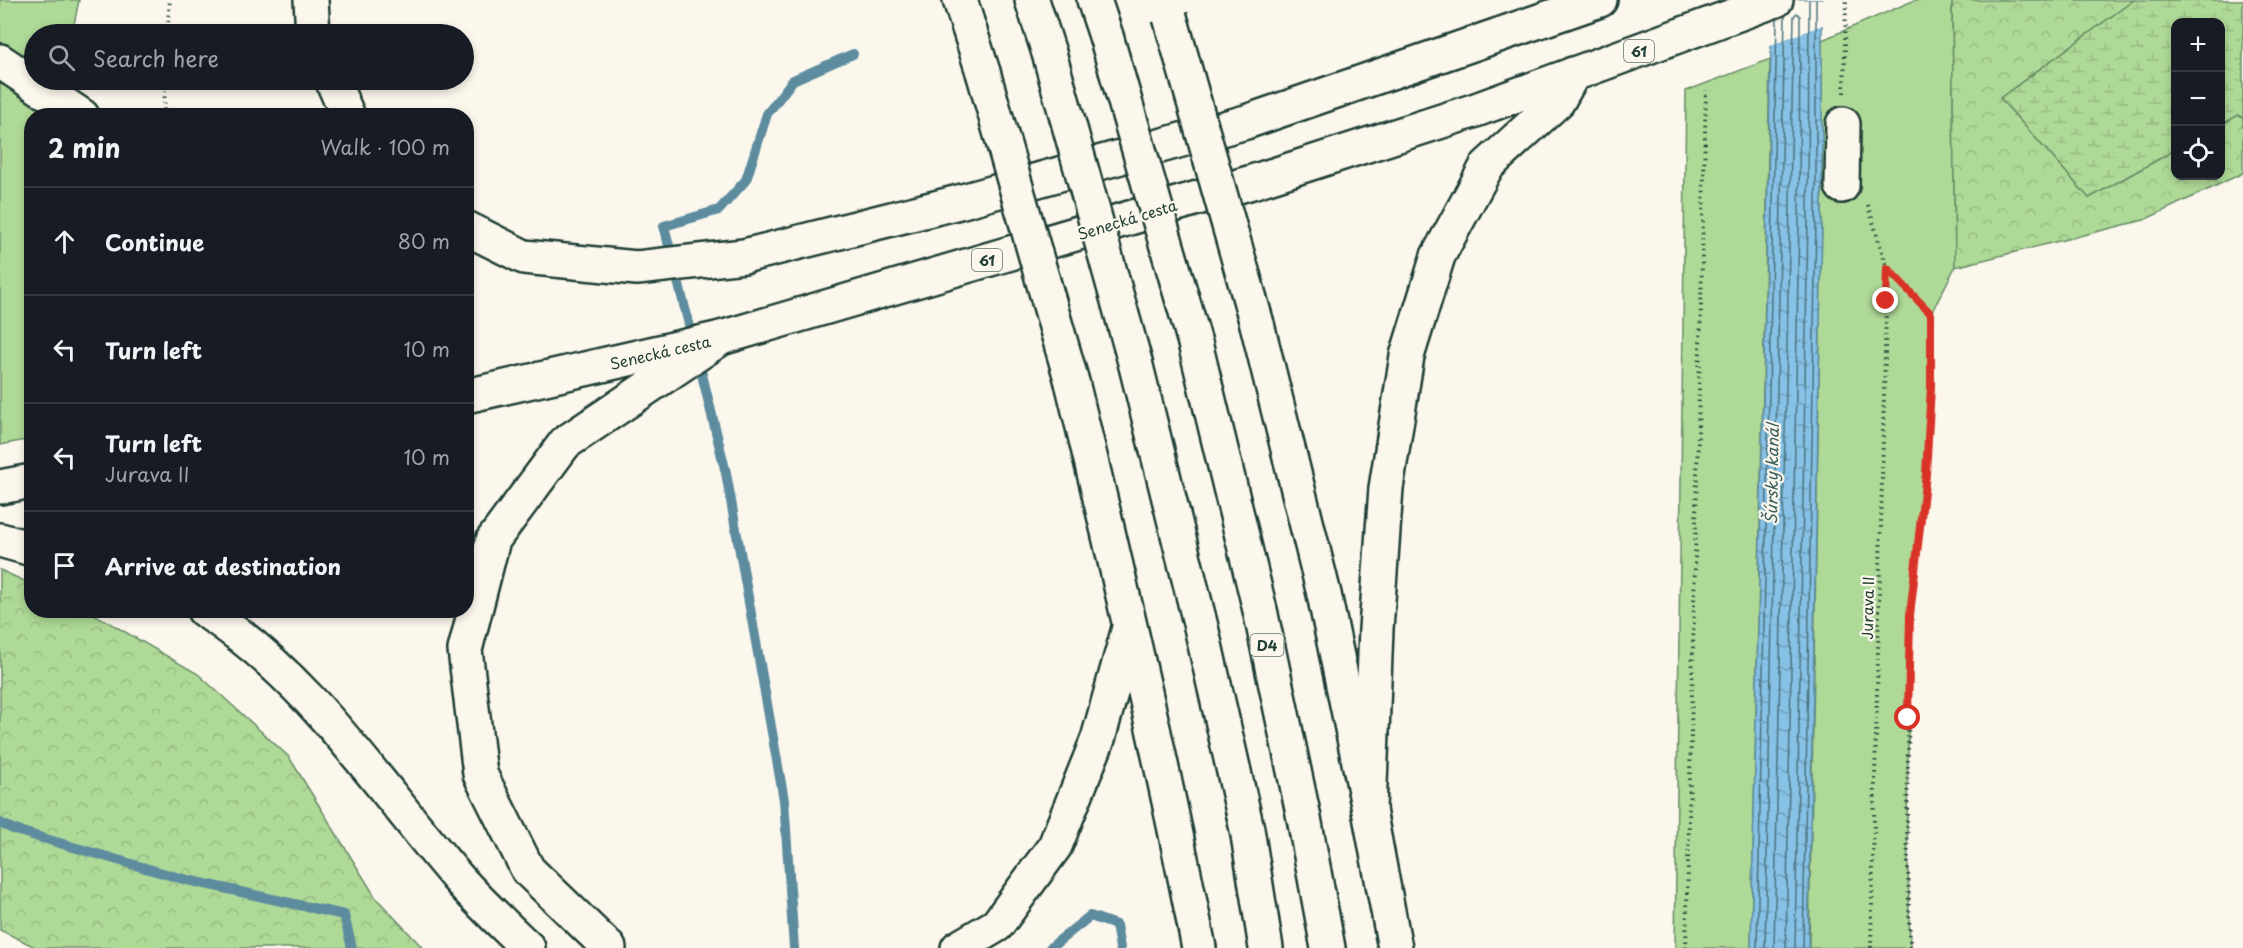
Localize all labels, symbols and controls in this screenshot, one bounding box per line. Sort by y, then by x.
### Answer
map controls [2171,18,2225,180]
button: + [2171,18,2225,72]
search box [24,24,474,90]
road number: 61 [1624,40,1654,62]
icon: search [45,41,78,74]
text: Search here [93,41,219,74]
button: − [2171,72,2225,126]
button: locate [2171,126,2225,180]
text: 2 min [48,128,121,167]
text: Walk · 100 m [320,132,450,162]
street label: Senecká cesta [1074,193,1180,245]
icon: ahead [48,225,81,258]
text: Continue [105,225,204,258]
text: 80 m [398,226,450,256]
road number: 61 [972,249,1002,271]
route end [1872,287,1898,313]
street label: Senecká cesta [607,329,713,375]
icon: left [48,333,81,366]
text: Turn left [105,333,202,366]
text: 10 m [403,334,450,364]
water label: Šúrsky kanál [1758,421,1784,525]
text: Turn left [105,426,202,459]
icon: left [48,441,81,474]
text: 10 m [403,442,450,472]
text: Jurava II [105,459,190,489]
icon: arrive [48,549,81,582]
text: Arrive at destination [105,549,341,582]
street label: Jurava II [1855,576,1879,640]
road number: D4 [1250,634,1284,656]
route start [1894,704,1920,730]

